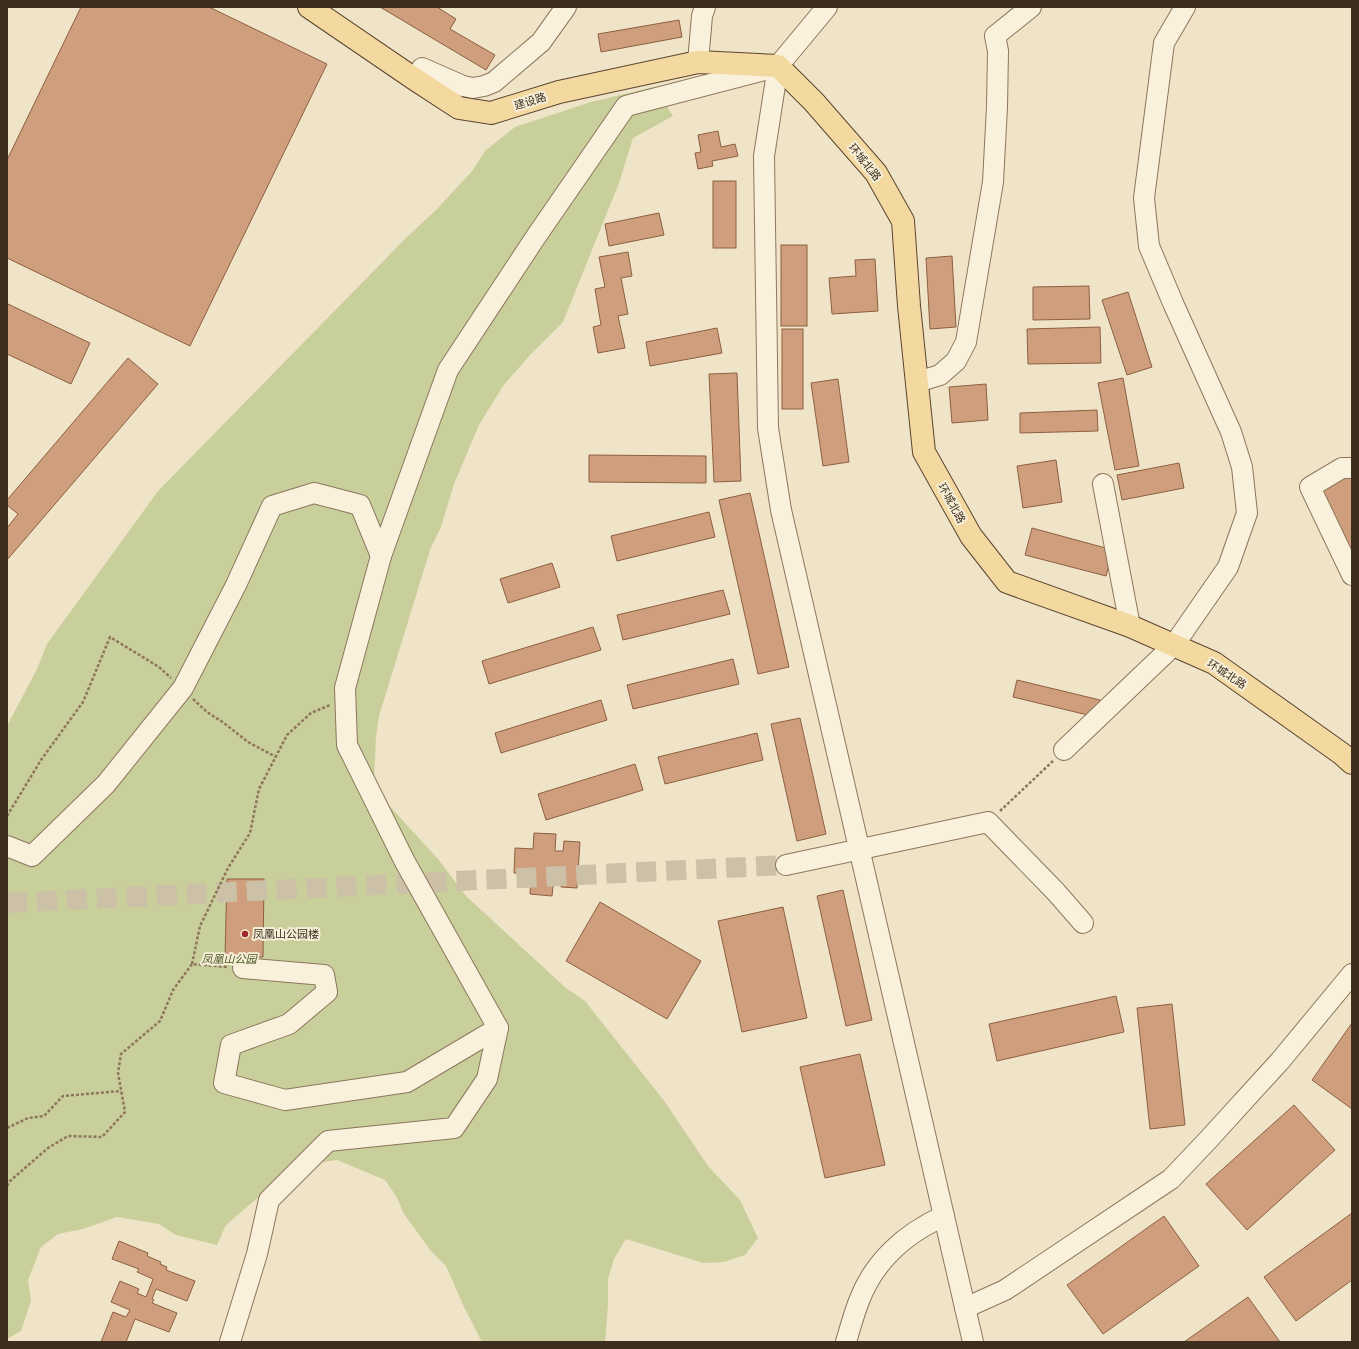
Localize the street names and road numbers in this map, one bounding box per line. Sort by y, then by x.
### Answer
street label: 建设路 [512,89,548,113]
street label: 环城北路 [846,140,884,184]
street label: 环城北路 [935,480,969,526]
street label: 环城北路 [1205,656,1249,692]

